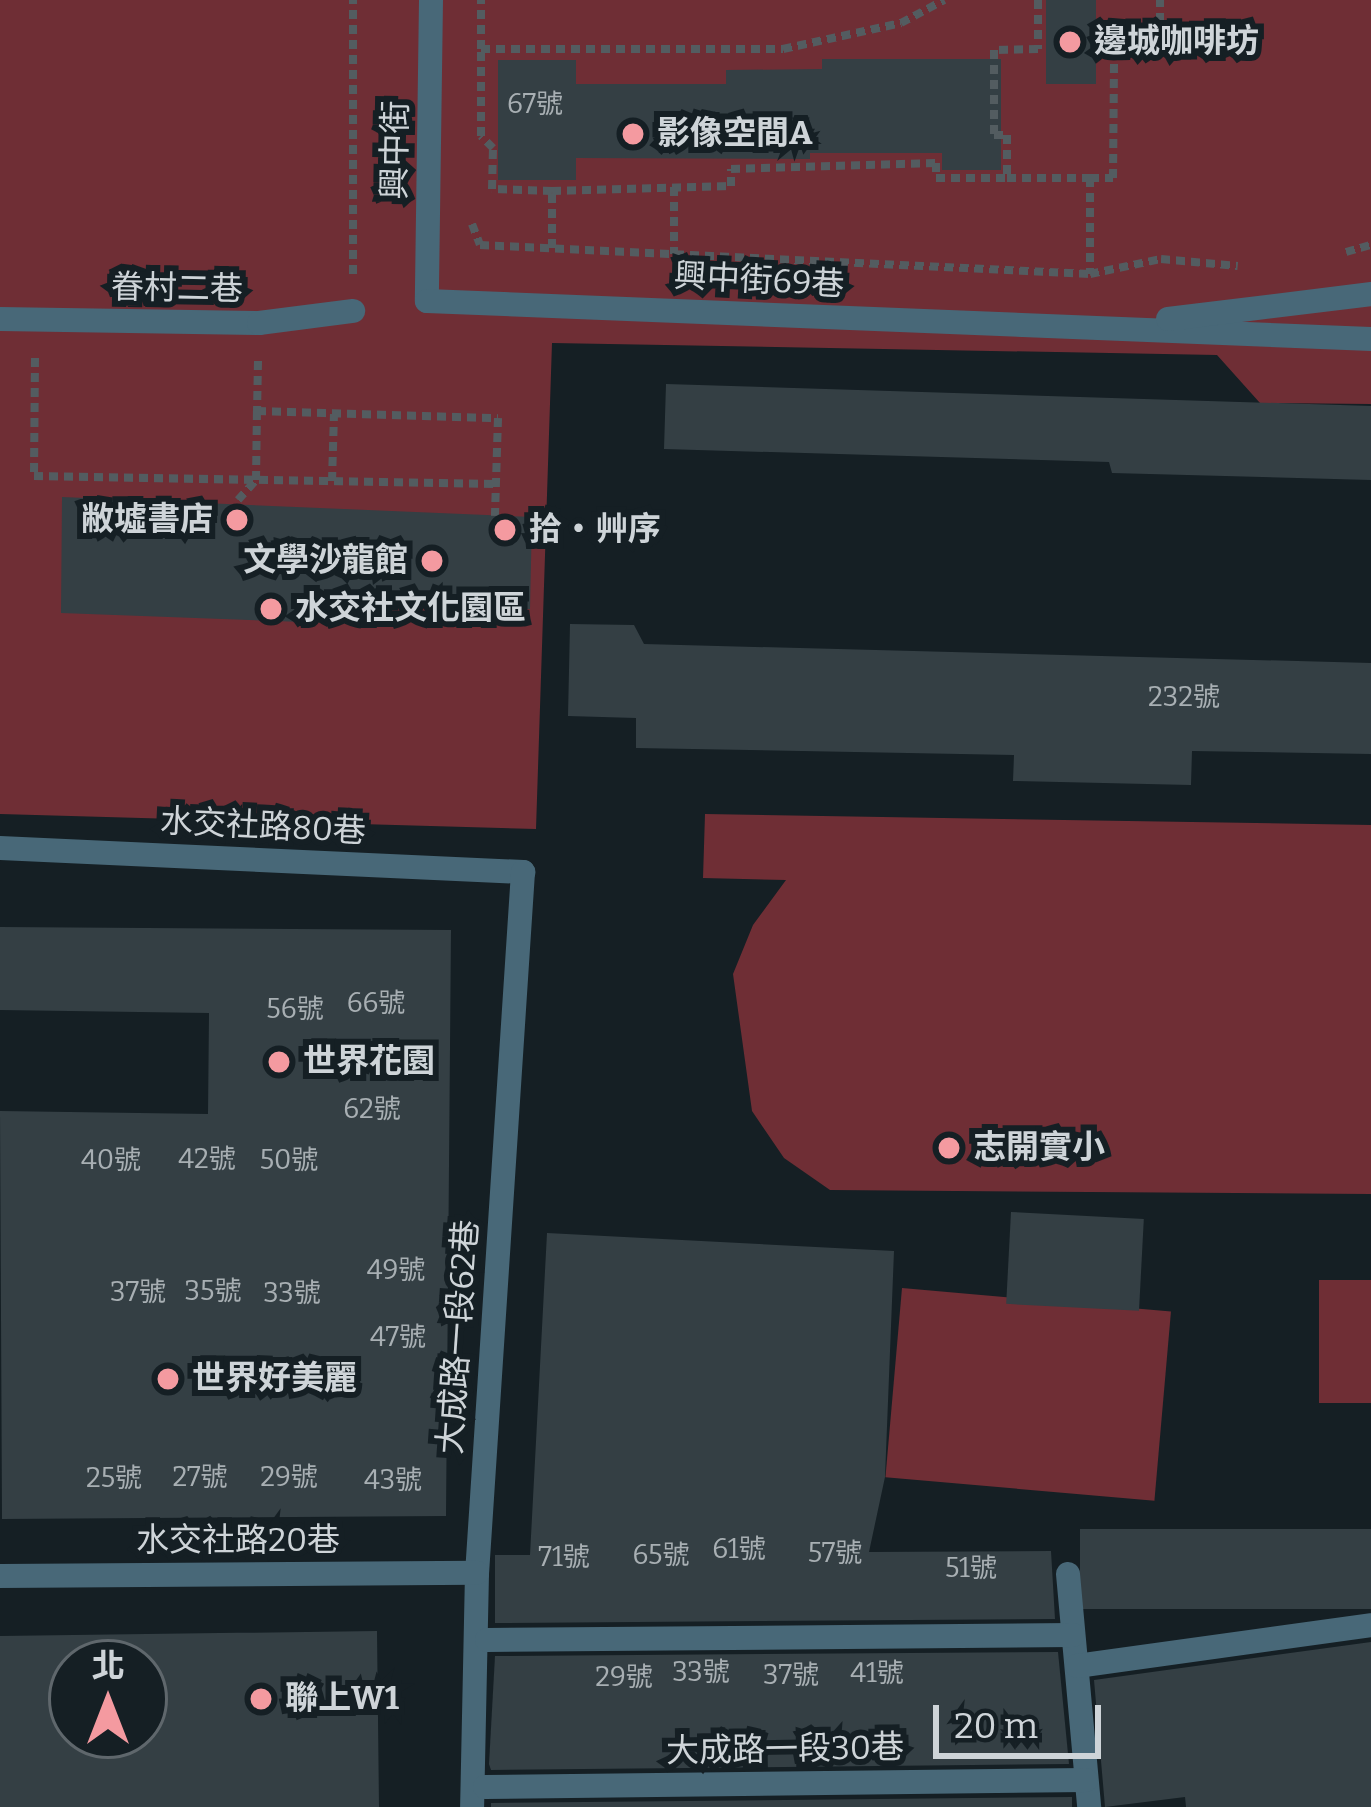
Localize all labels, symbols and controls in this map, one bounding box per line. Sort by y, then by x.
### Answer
place label: 邊城咖啡坊 [1094,22,1259,62]
marker: 邊城咖啡坊 [1057,29,1083,55]
house number: 67號 [507,89,563,121]
street label: 興中街 [375,100,417,200]
place label: 影像空間A [657,114,813,154]
marker: 影像空間A [620,121,646,147]
street label: 興中街69巷 [673,257,845,305]
street label: 眷村二巷 [111,268,243,310]
place label: 敝墟書店 [81,500,213,540]
marker: 敝墟書店 [224,507,250,533]
place label: 拾・艸序 [529,510,661,550]
marker: 拾・艸序 [492,517,518,543]
place label: 文學沙龍館 [243,541,408,581]
marker: 文學沙龍館 [419,548,445,574]
place label: 水交社文化園區 [295,589,526,629]
marker: 水交社文化園區 [258,596,284,622]
house number: 232號 [1148,682,1220,714]
street label: 水交社路80巷 [159,802,367,852]
house number: 66號 [347,988,405,1020]
house number: 56號 [266,994,324,1026]
place label: 世界花園 [303,1042,435,1082]
marker: 世界花園 [266,1049,292,1075]
house number: 62號 [343,1094,401,1126]
place label: 志開實小 [973,1128,1105,1168]
marker: 志開實小 [936,1135,962,1161]
house number: 42號 [178,1144,236,1176]
house number: 40號 [81,1145,141,1177]
house number: 50號 [260,1145,318,1177]
street label: 大成路一段62巷 [431,1218,487,1456]
house number: 49號 [367,1255,425,1287]
house number: 35號 [185,1276,241,1308]
house number: 37號 [110,1277,166,1309]
house number: 33號 [263,1278,321,1310]
house number: 47號 [370,1322,426,1354]
place label: 世界好美麗 [192,1359,357,1399]
marker: 世界好美麗 [155,1366,181,1392]
house number: 27號 [173,1462,227,1494]
house number: 29號 [260,1462,318,1494]
house number: 25號 [86,1463,142,1495]
house number: 43號 [364,1465,422,1497]
street label: 水交社路20巷 [136,1521,340,1561]
house number: 61號 [712,1534,766,1566]
house number: 57號 [808,1538,862,1570]
house number: 65號 [633,1540,689,1572]
house number: 71號 [538,1542,590,1574]
house number: 51號 [945,1553,997,1585]
north arrow [48,1639,168,1759]
text: 北 [92,1646,125,1686]
house number: 33號 [672,1657,730,1689]
house number: 41號 [850,1658,904,1690]
house number: 37號 [763,1660,819,1692]
house number: 29號 [595,1662,653,1694]
place label: 聯上W1 [285,1679,399,1719]
scale bar [939,1681,1107,1755]
marker: 聯上W1 [248,1686,274,1712]
text: 20 m [954,1704,1038,1748]
street label: 大成路一段30巷 [666,1728,904,1772]

